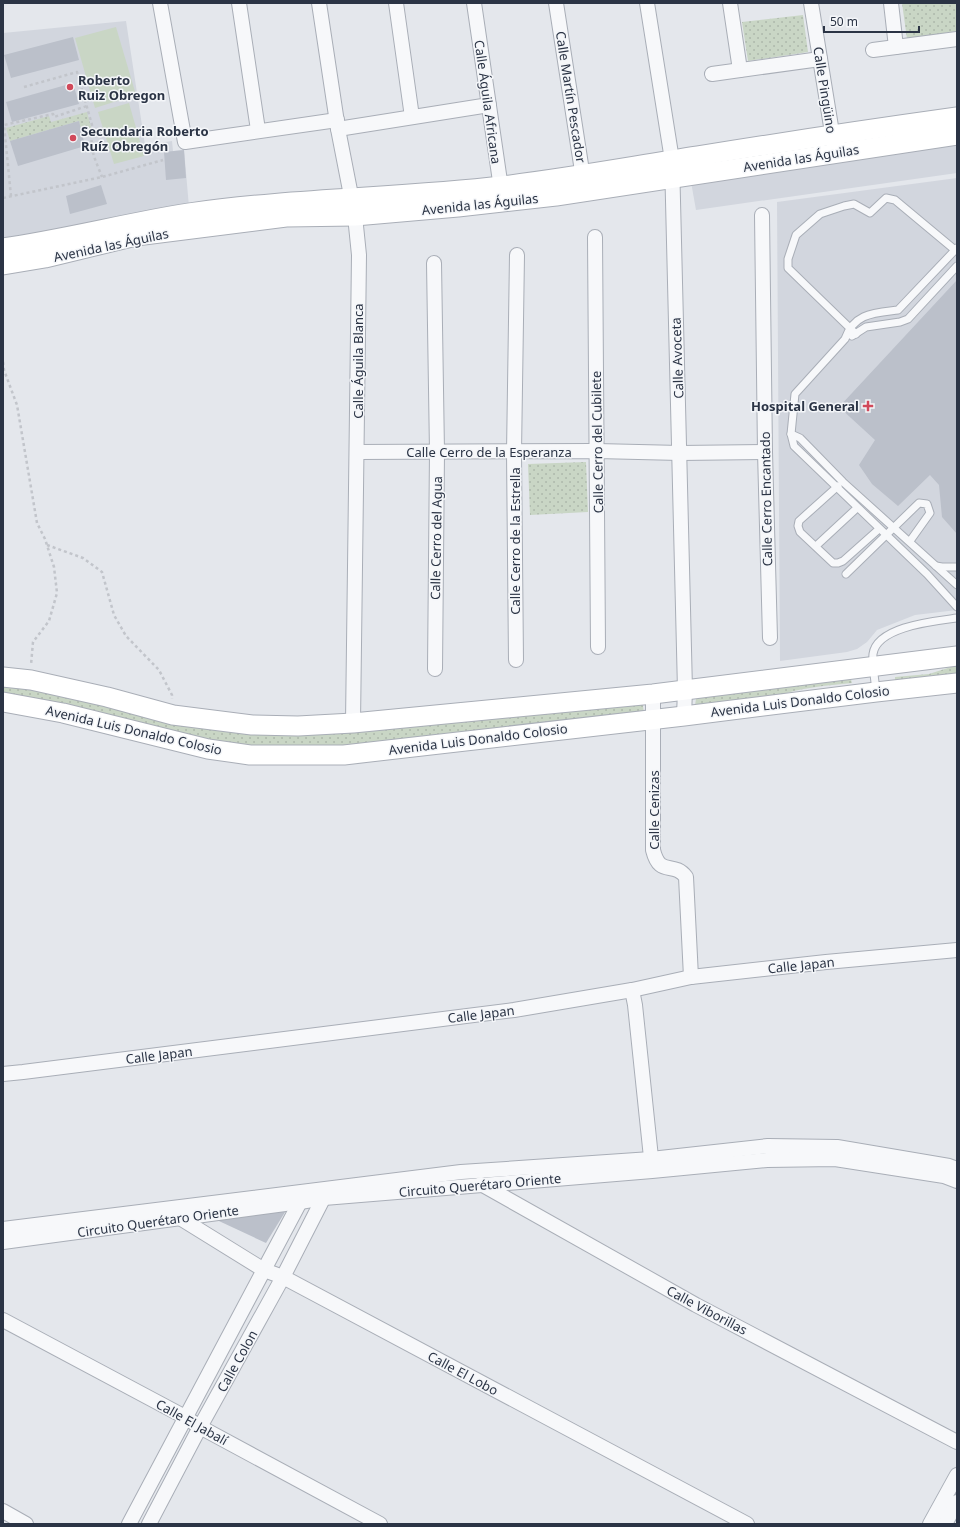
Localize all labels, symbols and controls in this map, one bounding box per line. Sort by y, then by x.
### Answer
scale bar [824,8,919,34]
text: 50 m [830,13,858,30]
street label: Calle Martín Pescador [552,30,590,165]
street label: Calle Águila Africana [470,39,506,165]
street label: Calle Pingüino [809,45,841,135]
place label: Roberto Ruiz Obregon [78,71,165,104]
marker: Roberto Ruiz Obregon [65,82,75,92]
place label: Secundaria Roberto Ruíz Obregón [81,122,209,155]
marker: Secundaria Roberto Ruíz Obregón [68,133,78,143]
street label: Avenida las Águilas [742,140,860,176]
street label: Avenida las Águilas [421,189,539,219]
street label: Avenida las Águilas [52,224,170,266]
street label: Calle Águila Blanca [349,303,367,419]
street label: Calle Avoceta [667,317,687,399]
street label: Calle Cerro del Cubilete [587,371,607,513]
place label: Hospital General [751,397,859,415]
marker: Hospital General [862,400,874,412]
street label: Calle Cerro Encantado [756,431,776,567]
street label: Calle Cerro de la Esperanza [406,443,572,461]
street label: Calle Cerro de la Estrella [506,467,524,615]
street label: Calle Cerro del Agua [426,476,446,600]
street label: Avenida Luis Donaldo Colosio [710,681,891,721]
street label: Avenida Luis Donaldo Colosio [44,701,224,759]
street label: Avenida Luis Donaldo Colosio [388,719,569,759]
street label: Calle Cenizas [645,770,663,850]
street label: Calle Japan [767,953,835,977]
street label: Calle Japan [447,1001,515,1027]
street label: Calle Japan [125,1042,193,1068]
street label: Circuito Querétaro Oriente [398,1169,562,1201]
street label: Circuito Querétaro Oriente [76,1201,240,1241]
street label: Calle Viborillas [664,1281,750,1339]
street label: Calle Colon [213,1327,261,1395]
street label: Calle El Lobo [425,1347,502,1399]
street label: Calle El Jabalí [153,1395,232,1450]

